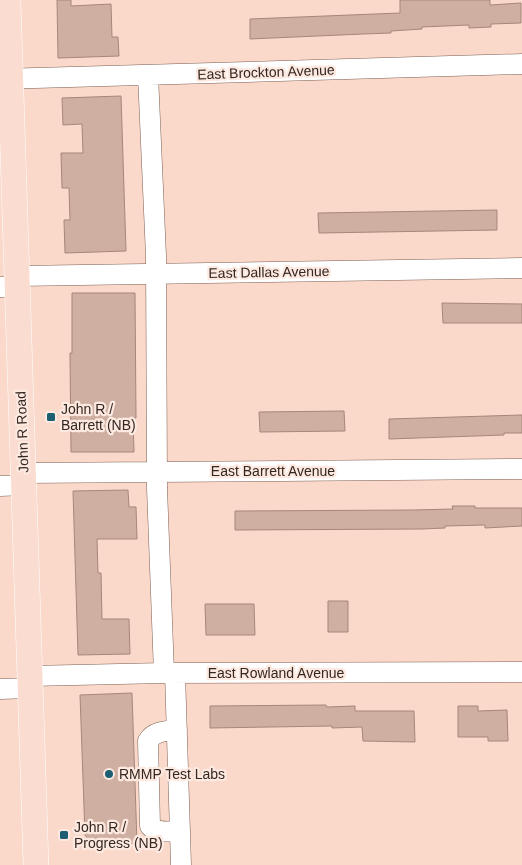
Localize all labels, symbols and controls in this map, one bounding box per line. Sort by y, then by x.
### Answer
street label: East Brockton Avenue [197,62,335,82]
street label: East Dallas Avenue [208,263,330,281]
street label: John R Road [13,391,31,473]
place label: John R / Barrett (NB) [61,401,136,433]
marker: John R / Barrett (NB) [45,411,57,423]
street label: East Barrett Avenue [211,463,335,479]
street label: East Rowland Avenue [208,665,345,681]
place label: RMMP Test Labs [119,766,225,782]
marker: RMMP Test Labs [103,768,115,780]
place label: John R / Progress (NB) [74,819,163,851]
marker: John R / Progress (NB) [58,829,70,841]

